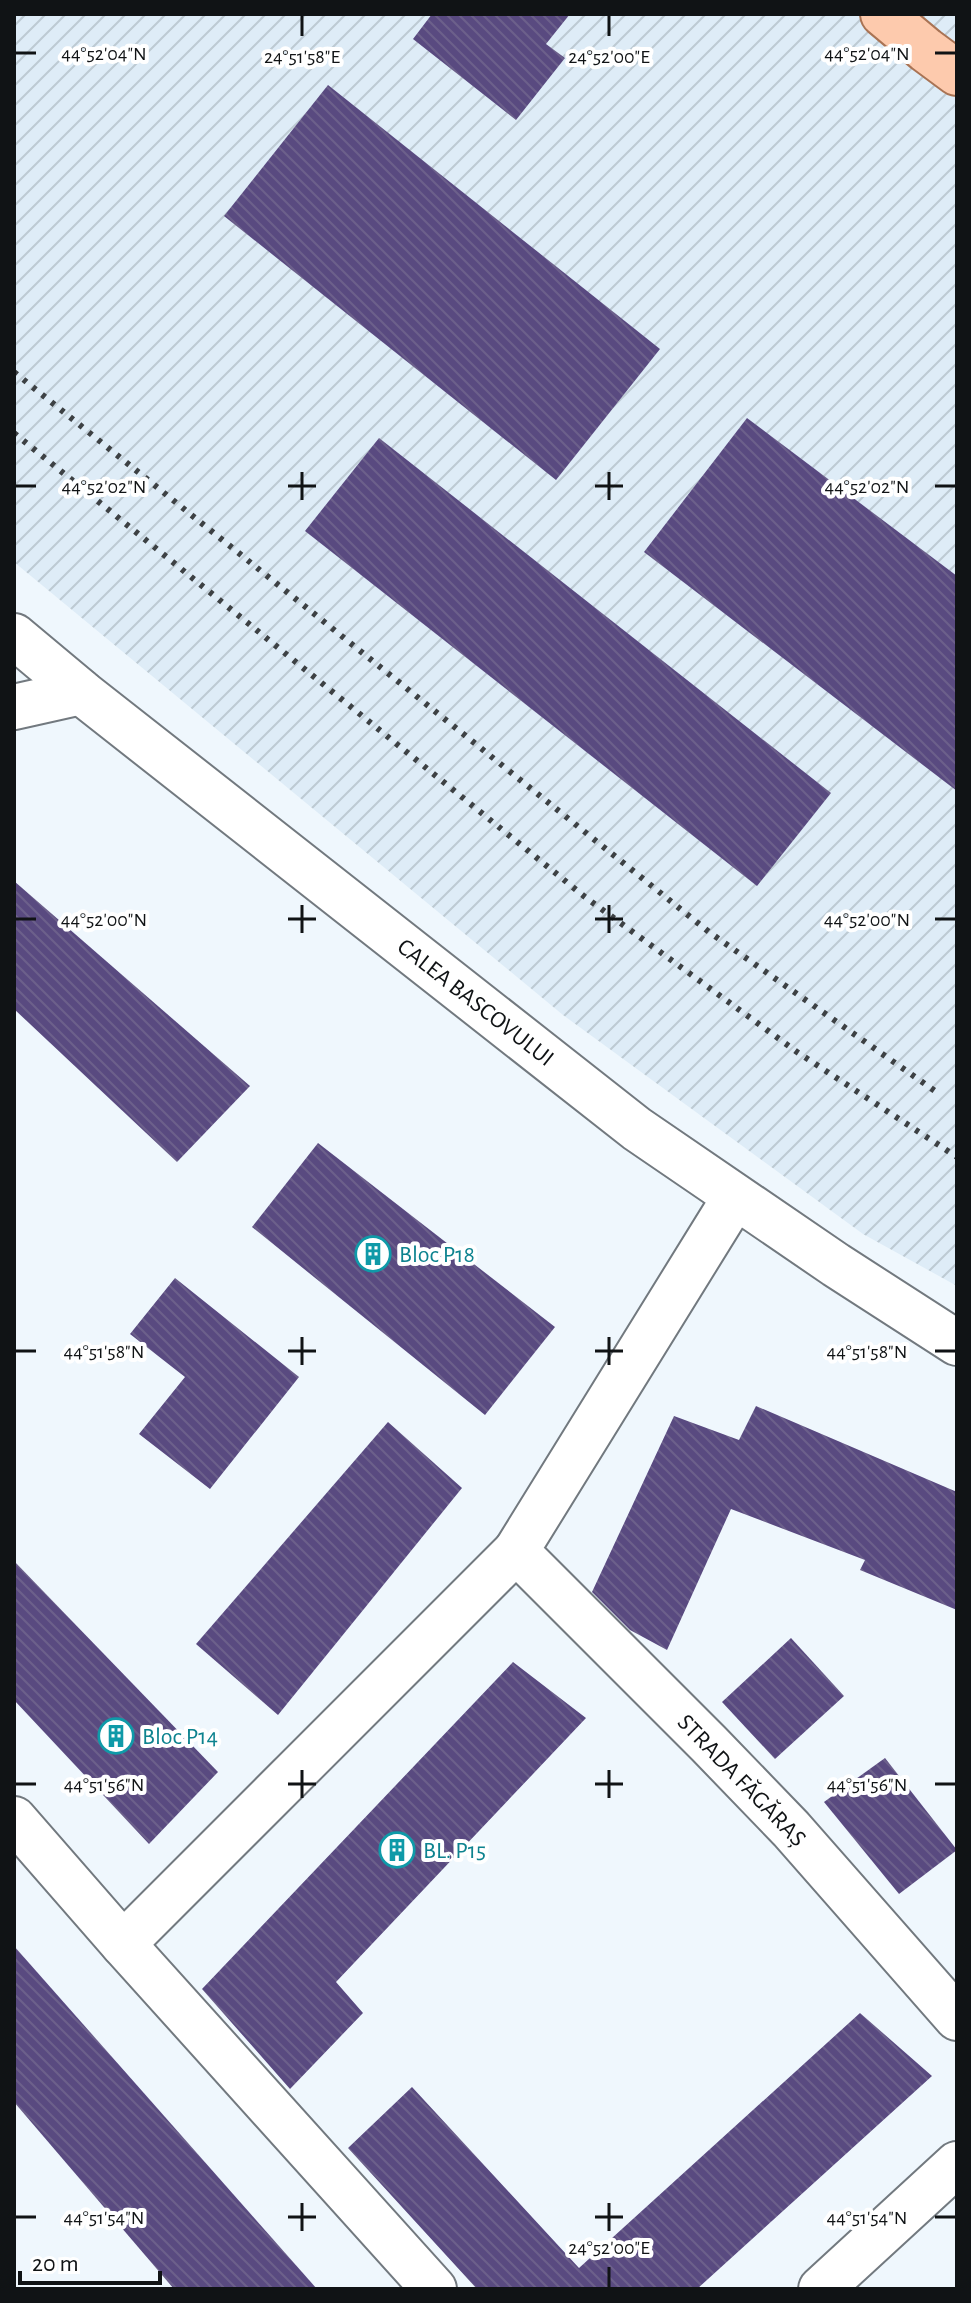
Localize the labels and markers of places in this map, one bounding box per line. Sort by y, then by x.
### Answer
building icon: Bloc P18 [354,1235,392,1273]
place label: Bloc P18 [399,1243,475,1267]
building icon: Bloc P14 [97,1717,135,1755]
place label: Bloc P14 [142,1725,218,1749]
building icon: BL. P15 [378,1831,416,1869]
place label: BL. P15 [423,1839,486,1863]

